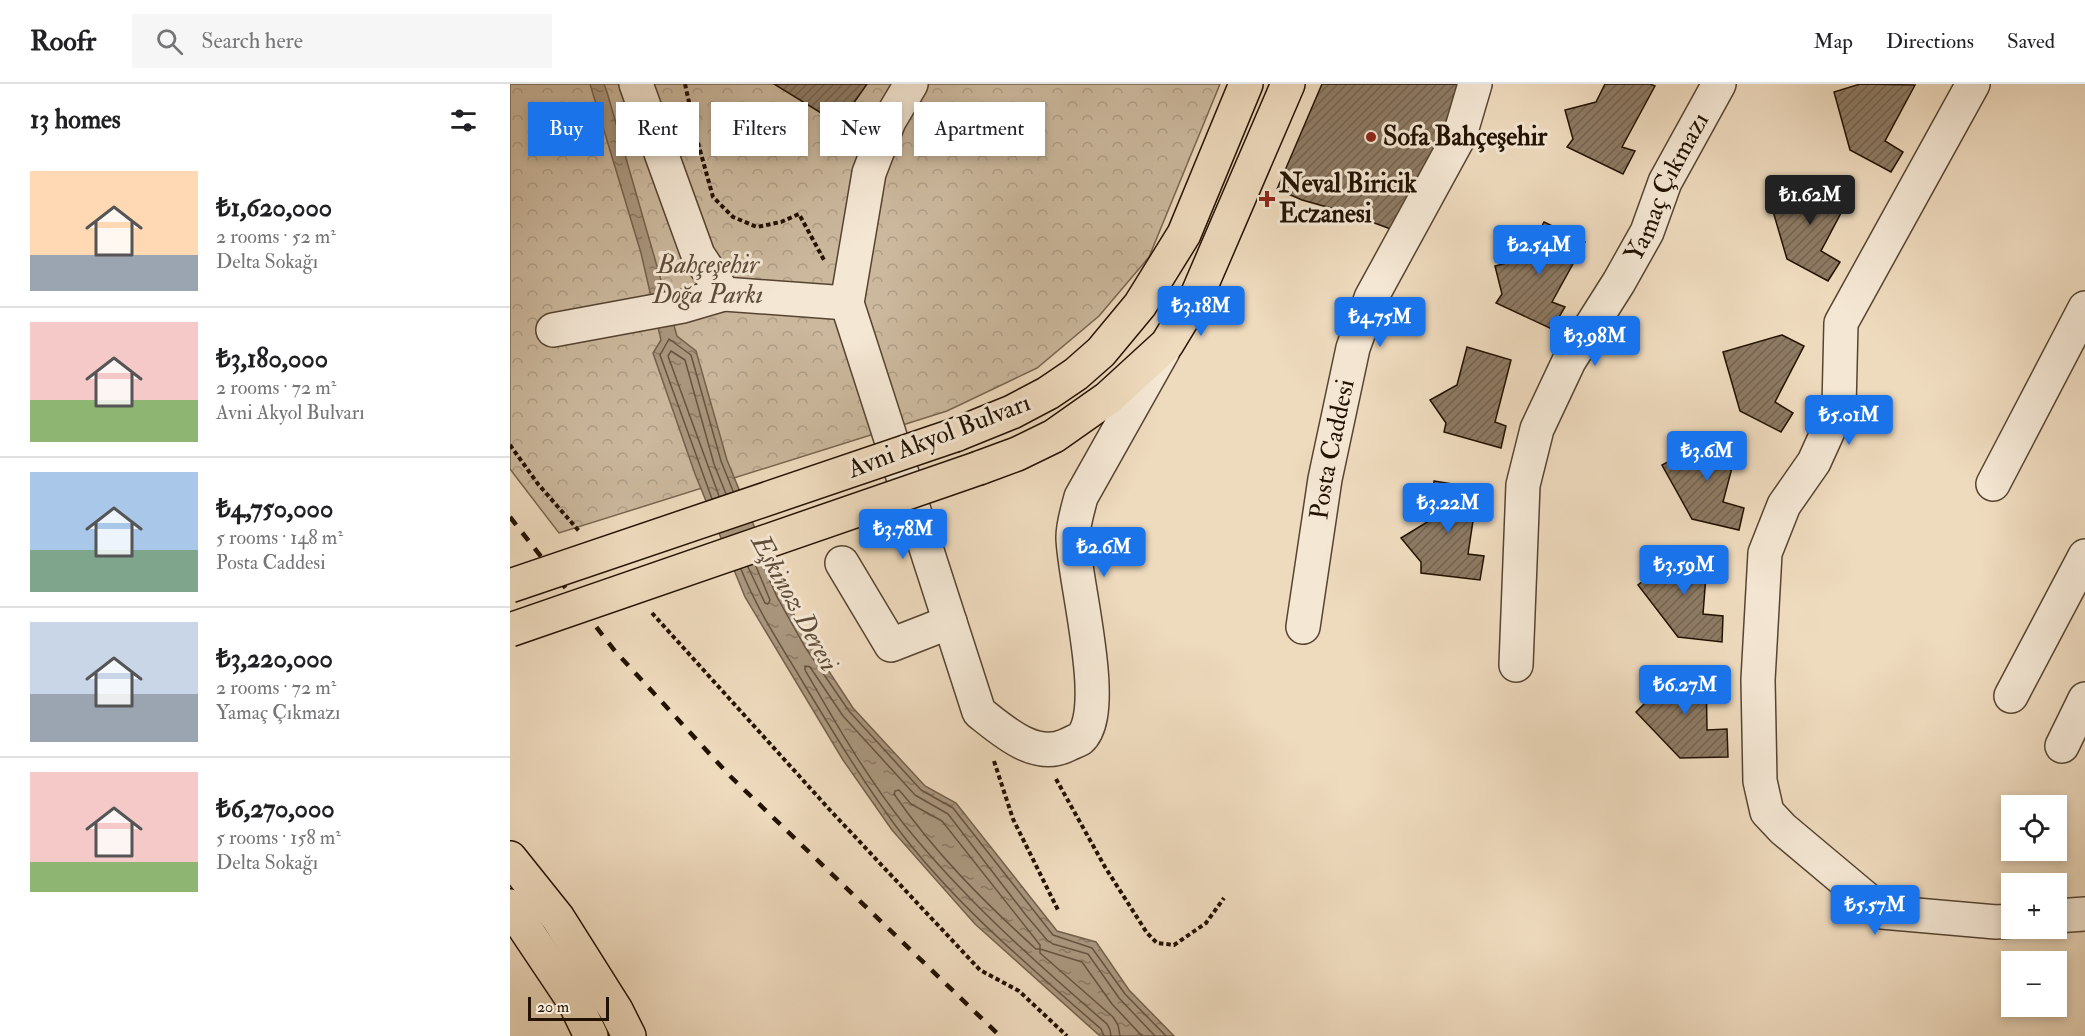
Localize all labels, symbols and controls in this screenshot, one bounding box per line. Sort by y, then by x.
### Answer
search box [132,14,552,68]
text: Roofr [30,24,96,59]
icon: search [153,25,186,58]
text: Search here [201,27,303,55]
text: Map [1813,28,1853,55]
text: Directions [1886,28,1974,55]
text: Saved [2007,28,2055,55]
chip: Buy [528,102,604,156]
chip: Rent [616,102,699,156]
chip: Filters [711,102,808,156]
chip: New [820,102,902,156]
chip: Apartment [914,102,1045,156]
text: 13 homes [30,104,121,136]
icon: filters [447,104,480,137]
street label: Yamaç Çıkmazı [1618,107,1716,268]
place label: Sofa Bahçeşehir [1383,121,1548,153]
marker: Sofa Bahçeşehir [1364,130,1378,144]
place label: Neval Biricik Eczanesi [1278,168,1417,230]
pin: ₺1.62M [1761,175,1859,226]
text: ₺1.62M [1779,182,1841,207]
text: ₺1,620,000 [216,192,332,224]
marker: Neval Biricik Eczanesi [1260,192,1274,206]
icon: home [78,195,150,267]
text: 2 rooms · 52 m² [216,224,336,249]
pin: ₺2.54M [1490,225,1588,276]
text: ₺2.54M [1507,232,1571,257]
text: Delta Sokağı [216,249,318,274]
park label: Bahçeşehir Doğa Parkı [652,249,763,311]
pin: ₺3.18M [1152,286,1250,337]
text: ₺3.18M [1172,293,1230,318]
pin: ₺4.75M [1331,297,1429,348]
text: ₺4.75M [1348,304,1412,329]
pin: ₺3.98M [1546,316,1644,367]
text: ₺3.98M [1564,323,1626,348]
text: ₺3,180,000 [216,343,328,375]
icon: home [78,346,150,418]
text: 2 rooms · 72 m² [216,375,336,400]
street label: Posta Caddesi [1303,376,1362,522]
street label: Avni Akyol Bulvarı [842,386,1035,486]
pin: ₺5.01M [1800,395,1898,446]
text: Avni Akyol Bulvarı [216,400,365,425]
text: ₺5.01M [1819,402,1879,427]
pin: ₺3.6M [1665,431,1749,482]
text: ₺3.6M [1681,438,1733,463]
pin: ₺3.22M [1399,483,1497,534]
text: ₺3.22M [1417,490,1479,515]
text: ₺4,750,000 [216,493,333,525]
icon: home [78,496,150,568]
pin: ₺3.78M [854,509,952,560]
text: ₺3.78M [873,516,933,541]
text: 5 rooms · 148 m² [216,525,343,550]
water label: Eşkinoz Deresi [743,527,846,677]
pin: ₺2.6M [1062,527,1146,578]
text: ₺2.6M [1077,534,1131,559]
pin: ₺3.59M [1635,545,1733,596]
text: Posta Caddesi [216,550,326,575]
text: ₺3.59M [1653,552,1715,577]
text: ₺3,220,000 [216,643,333,675]
icon: home [78,646,150,718]
pin: ₺6.27M [1636,665,1734,716]
text: ₺6.27M [1653,672,1717,697]
text: 2 rooms · 72 m² [216,675,336,700]
text: Yamaç Çıkmazı [216,700,340,725]
text: ₺6,270,000 [216,793,335,825]
map controls [2001,795,2067,1017]
button: locate [2001,795,2067,861]
icon: home [78,796,150,868]
text: 5 rooms · 158 m² [216,825,341,850]
text: Delta Sokağı [216,850,318,875]
button: + [2001,873,2067,939]
pin: ₺5.57M [1826,885,1924,936]
text: ₺5.57M [1845,892,1905,917]
button: − [2001,951,2067,1017]
scale bar [528,994,609,1022]
text: 20 m [537,997,569,1017]

